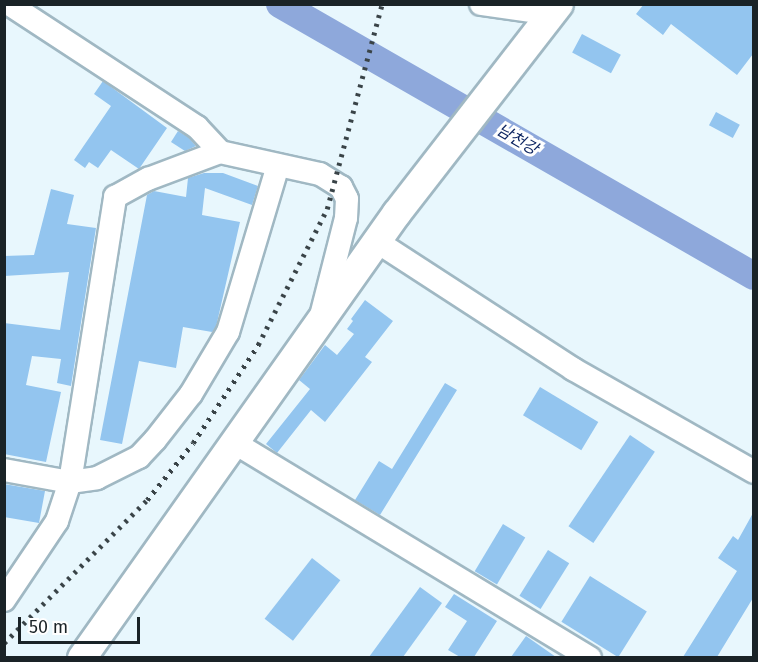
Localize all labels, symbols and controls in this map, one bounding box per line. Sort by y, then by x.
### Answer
water label: 남천강 [493,121,541,159]
scale bar [21,605,142,643]
text: 50 m [29,616,68,638]

